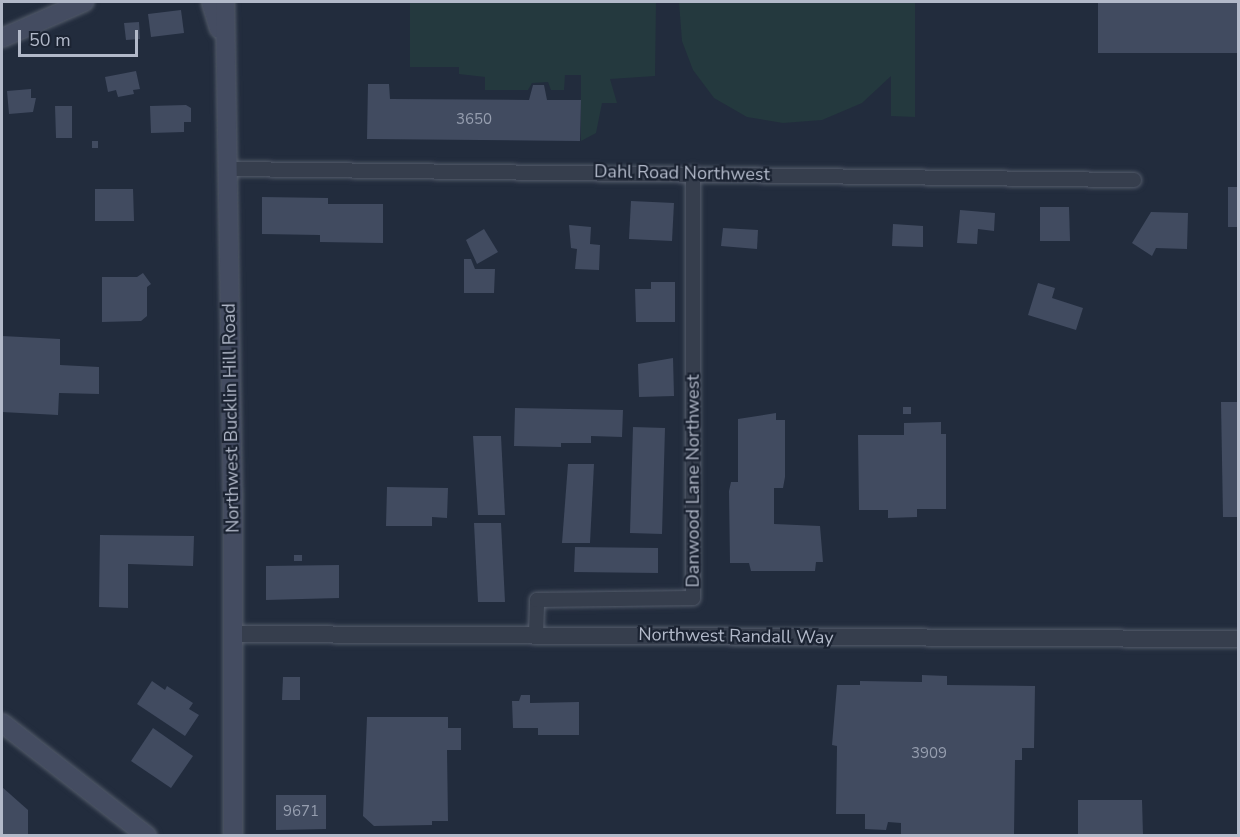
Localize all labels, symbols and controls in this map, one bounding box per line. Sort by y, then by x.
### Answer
scale bar [21,18,141,56]
text: 50 m [29,28,71,52]
house number: 3650 [456,111,492,129]
street label: Dahl Road Northwest [594,161,770,185]
street label: Northwest Bucklin Hill Road [218,303,244,533]
street label: Danwood Lane Northwest [682,374,704,588]
street label: Northwest Randall Way [638,623,834,649]
house number: 3909 [911,745,947,763]
house number: 9671 [283,803,319,821]

